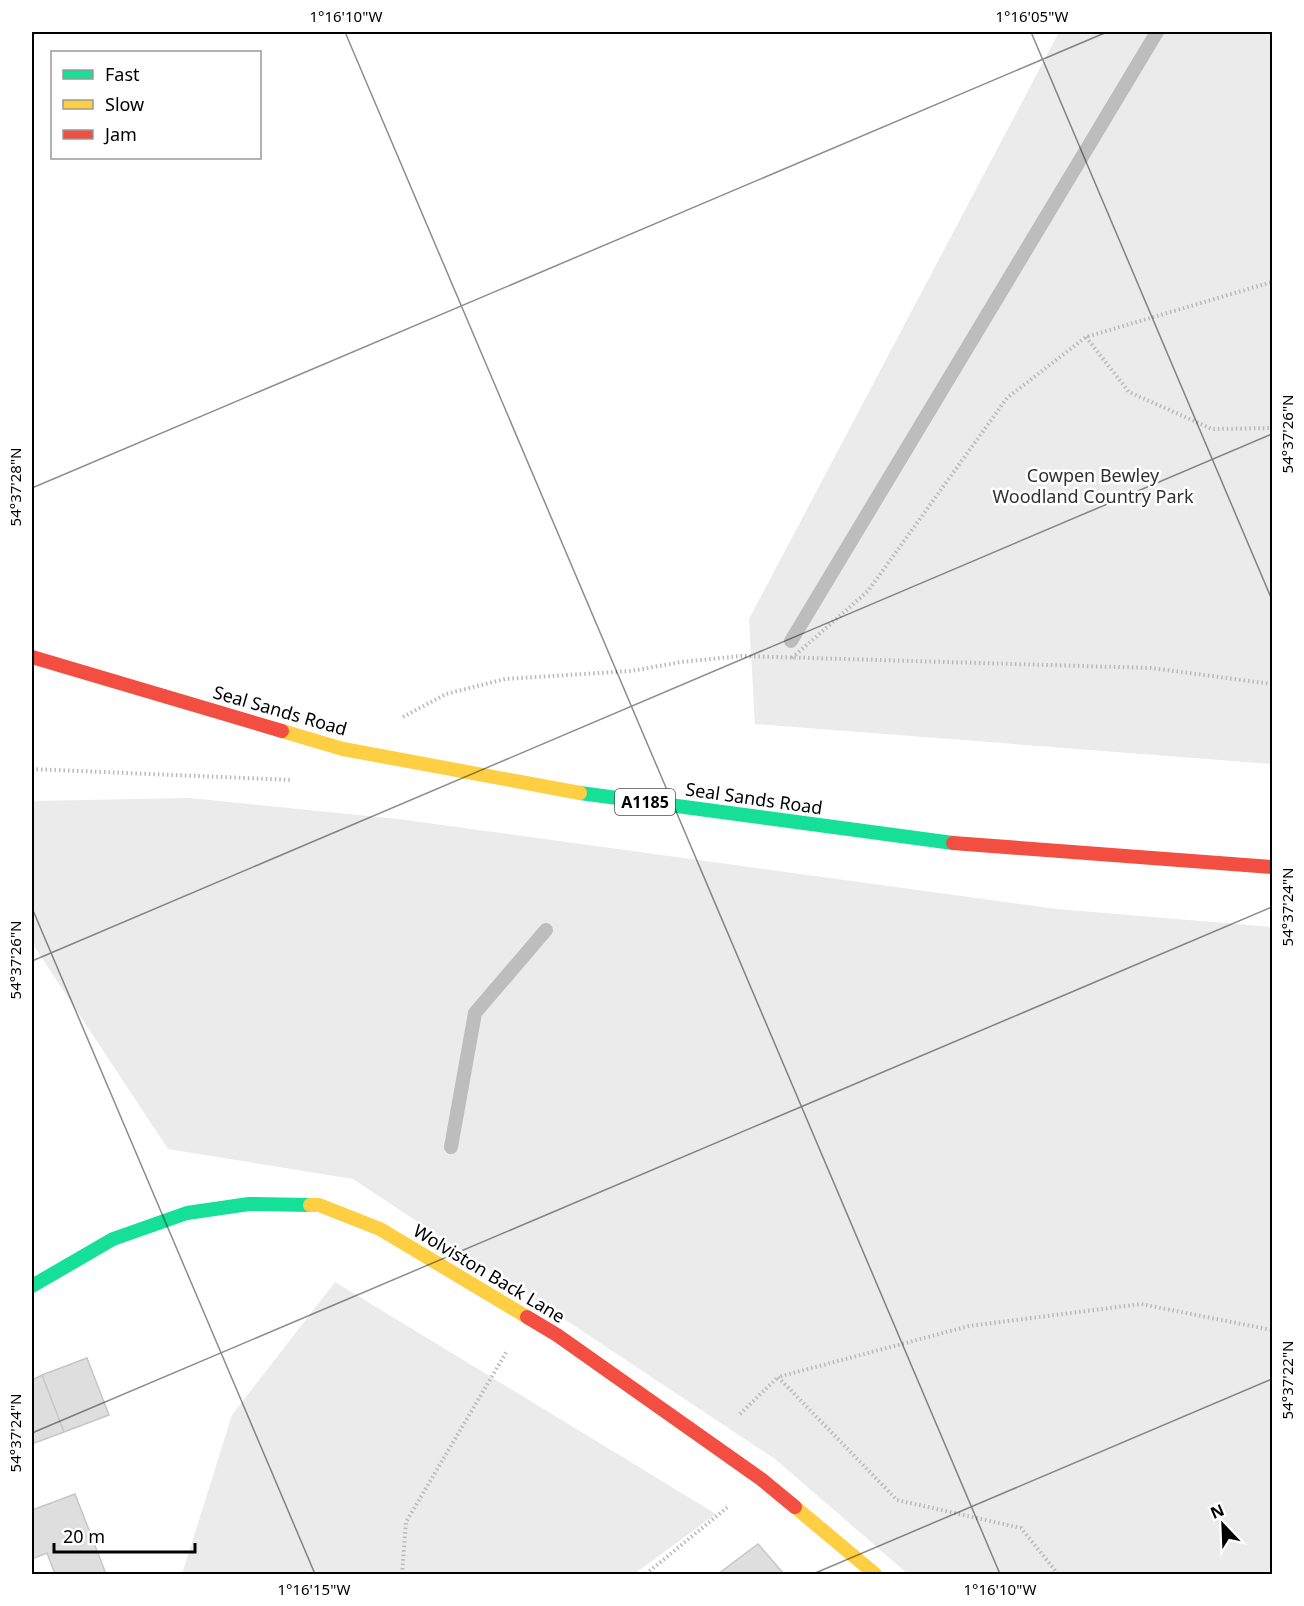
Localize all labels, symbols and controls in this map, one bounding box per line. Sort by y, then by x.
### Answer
text: 1°16'10"W [309,6,383,26]
text: 1°16'05"W [995,6,1069,26]
legend [51,51,261,159]
text: Fast [105,62,140,86]
text: Slow [105,92,144,116]
text: Jam [103,122,137,146]
text: 54°37'26"N [1277,395,1297,473]
text: 54°37'28"N [5,448,25,526]
park label: Cowpen Bewley Woodland Country Park [992,463,1194,508]
street label: Seal Sands Road [211,679,350,741]
street label: Seal Sands Road [684,777,824,820]
road number: A1185 [615,789,675,815]
text: 54°37'24"N [1277,868,1297,946]
text: 54°37'26"N [5,921,25,999]
street label: Wolviston Back Lane [409,1218,570,1328]
text: 54°37'22"N [1277,1341,1297,1419]
text: 54°37'24"N [5,1394,25,1472]
north arrow [1193,1495,1253,1555]
text: N [1207,1499,1227,1524]
scale bar [54,1516,195,1554]
text: 20 m [63,1524,105,1548]
text: 1°16'15"W [277,1579,351,1599]
text: 1°16'10"W [963,1579,1037,1599]

